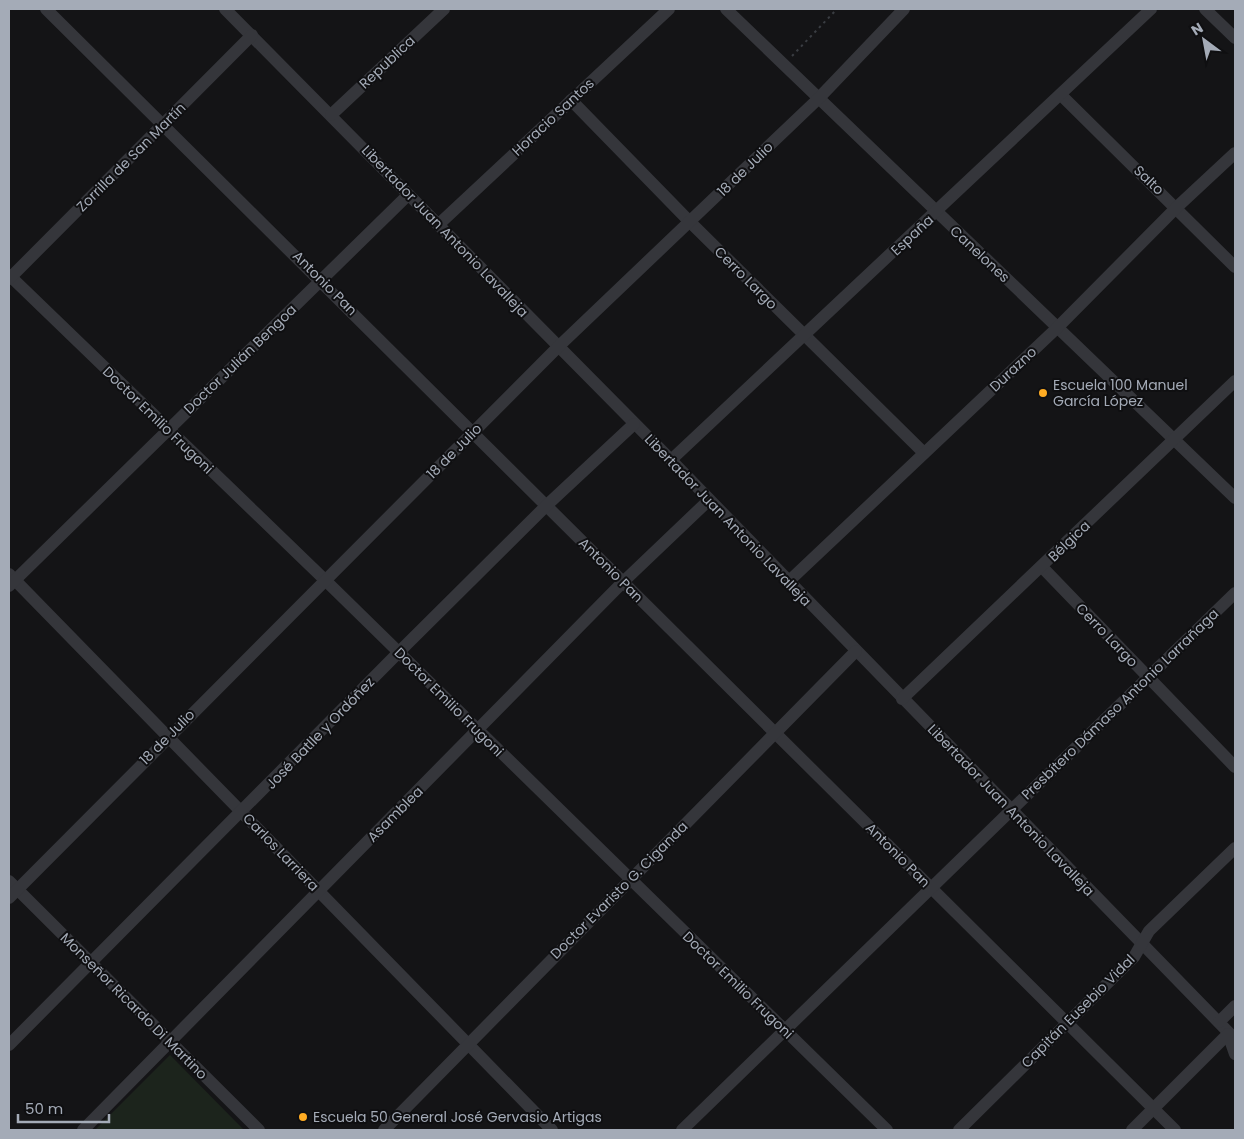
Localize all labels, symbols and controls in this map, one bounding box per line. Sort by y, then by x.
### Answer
north arrow [1179,15,1229,65]
text: N [1187,18,1207,40]
street label: Republica [355,31,419,93]
street label: Horacio Santos [507,74,599,160]
street label: Zorrilla de San Martín [72,98,190,216]
street label: 18 de Julio [712,137,778,201]
street label: Libertador Juan Antonio Lavalleja [357,141,533,321]
street label: Salto [1129,161,1169,199]
street label: España [886,210,938,260]
street label: Canelones [946,221,1014,287]
street label: Cerro Largo [710,242,782,314]
street label: Antonio Pan [288,246,362,320]
street label: Doctor Julián Bengoa [179,300,301,418]
street label: Durazno [985,342,1041,396]
street label: Doctor Emilio Frugoni [98,362,218,478]
place label: Escuela 100 Manuel García López [1053,375,1188,411]
marker: Escuela 100 Manuel García López [1037,387,1049,399]
street label: 18 de Julio [422,419,486,483]
street label: Libertador Juan Antonio Lavalleja [640,430,816,610]
street label: Bélgica [1044,516,1094,566]
street label: Antonio Pan [574,533,648,607]
street label: Cerro Largo [1071,599,1143,671]
street label: Presbítero Dámaso Antonio Larrañaga [1017,604,1223,804]
street label: Doctor Emilio Frugoni [390,643,508,761]
street label: José Batlle y Ordóñez [261,673,379,793]
street label: 18 de Julio [135,705,199,769]
street label: Libertador Juan Antonio Lavalleja [923,720,1099,900]
street label: Asamblea [363,782,427,846]
street label: Carlos Larriera [238,808,324,896]
street label: Doctor Evaristo G. Ciganda [546,817,692,963]
street label: Antonio Pan [861,818,935,892]
street label: Doctor Emilio Frugoni [678,927,798,1043]
street label: Monseñor Ricardo Di Martino [56,928,212,1084]
street label: Capitán Eusebio Vidal [1017,950,1139,1072]
scale bar [18,1092,109,1124]
text: 50 m [25,1098,63,1119]
place label: Escuela 50 General José Gervasio Artigas [313,1107,602,1127]
marker: Escuela 50 General José Gervasio Artigas [297,1111,309,1123]

